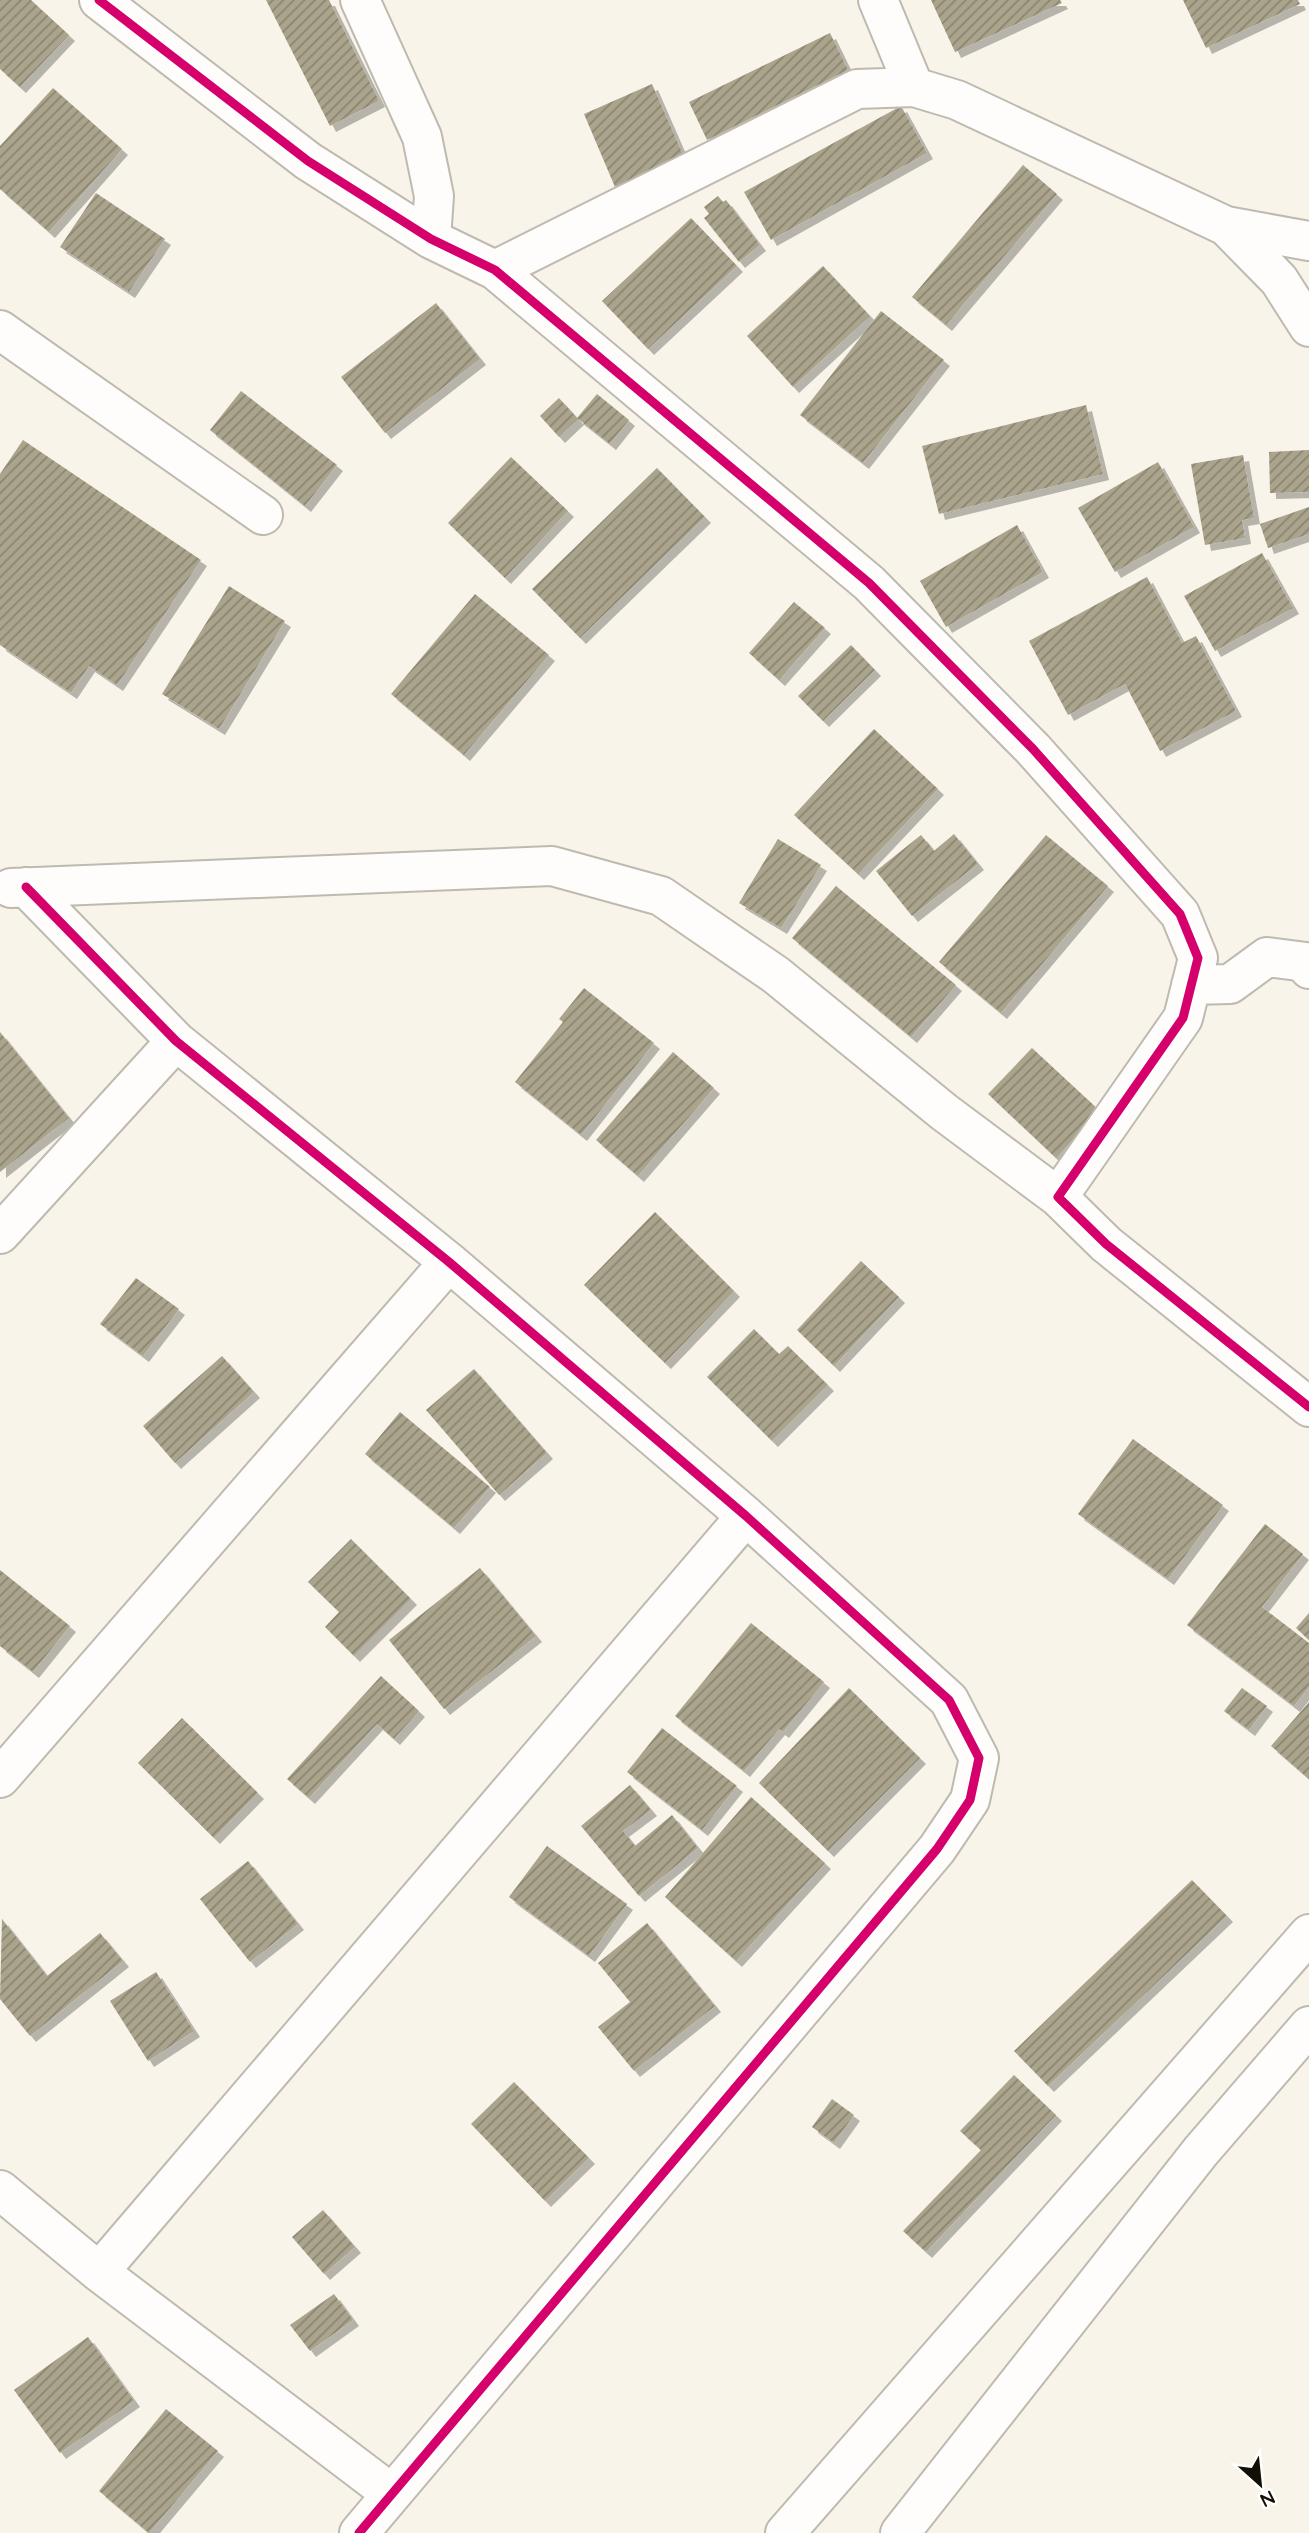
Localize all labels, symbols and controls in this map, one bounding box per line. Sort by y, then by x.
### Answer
north arrow [1225,2449,1295,2519]
text: N [1256,2485,1279,2513]

